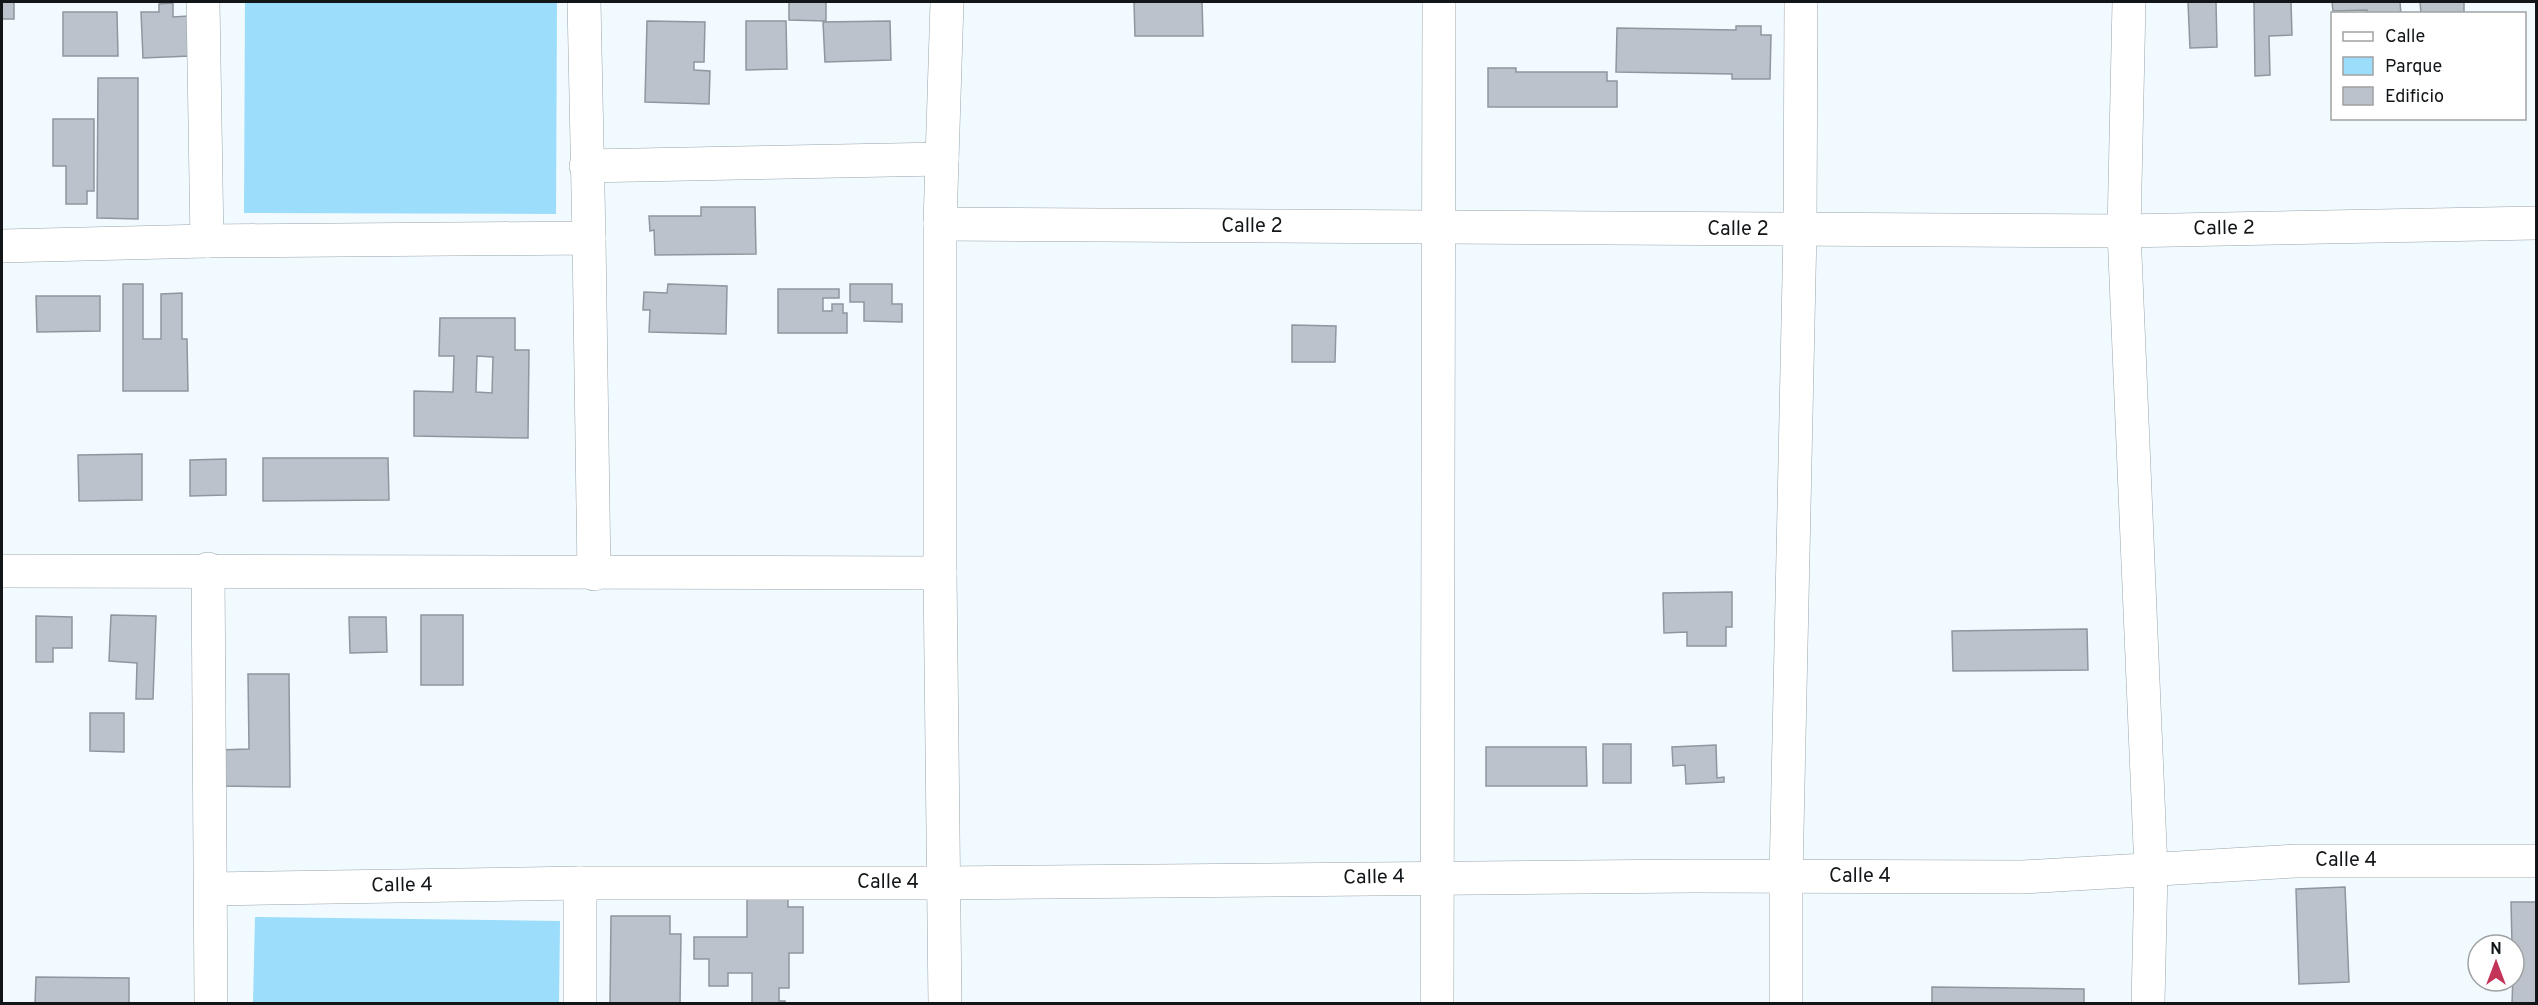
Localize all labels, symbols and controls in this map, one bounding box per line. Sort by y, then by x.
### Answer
legend [2331,12,2526,120]
text: Calle [2385,26,2425,49]
text: Parque [2385,56,2442,79]
text: Edificio [2385,86,2444,109]
street label: Calle 2 [1221,214,1283,240]
street label: Calle 2 [2193,215,2255,243]
street label: Calle 2 [1707,217,1769,243]
street label: Calle 4 [2315,848,2377,874]
street label: Calle 4 [1343,864,1405,892]
street label: Calle 4 [1829,864,1891,890]
street label: Calle 4 [857,870,919,896]
street label: Calle 4 [371,872,433,900]
north arrow [2466,933,2526,993]
text: N [2490,940,2502,960]

